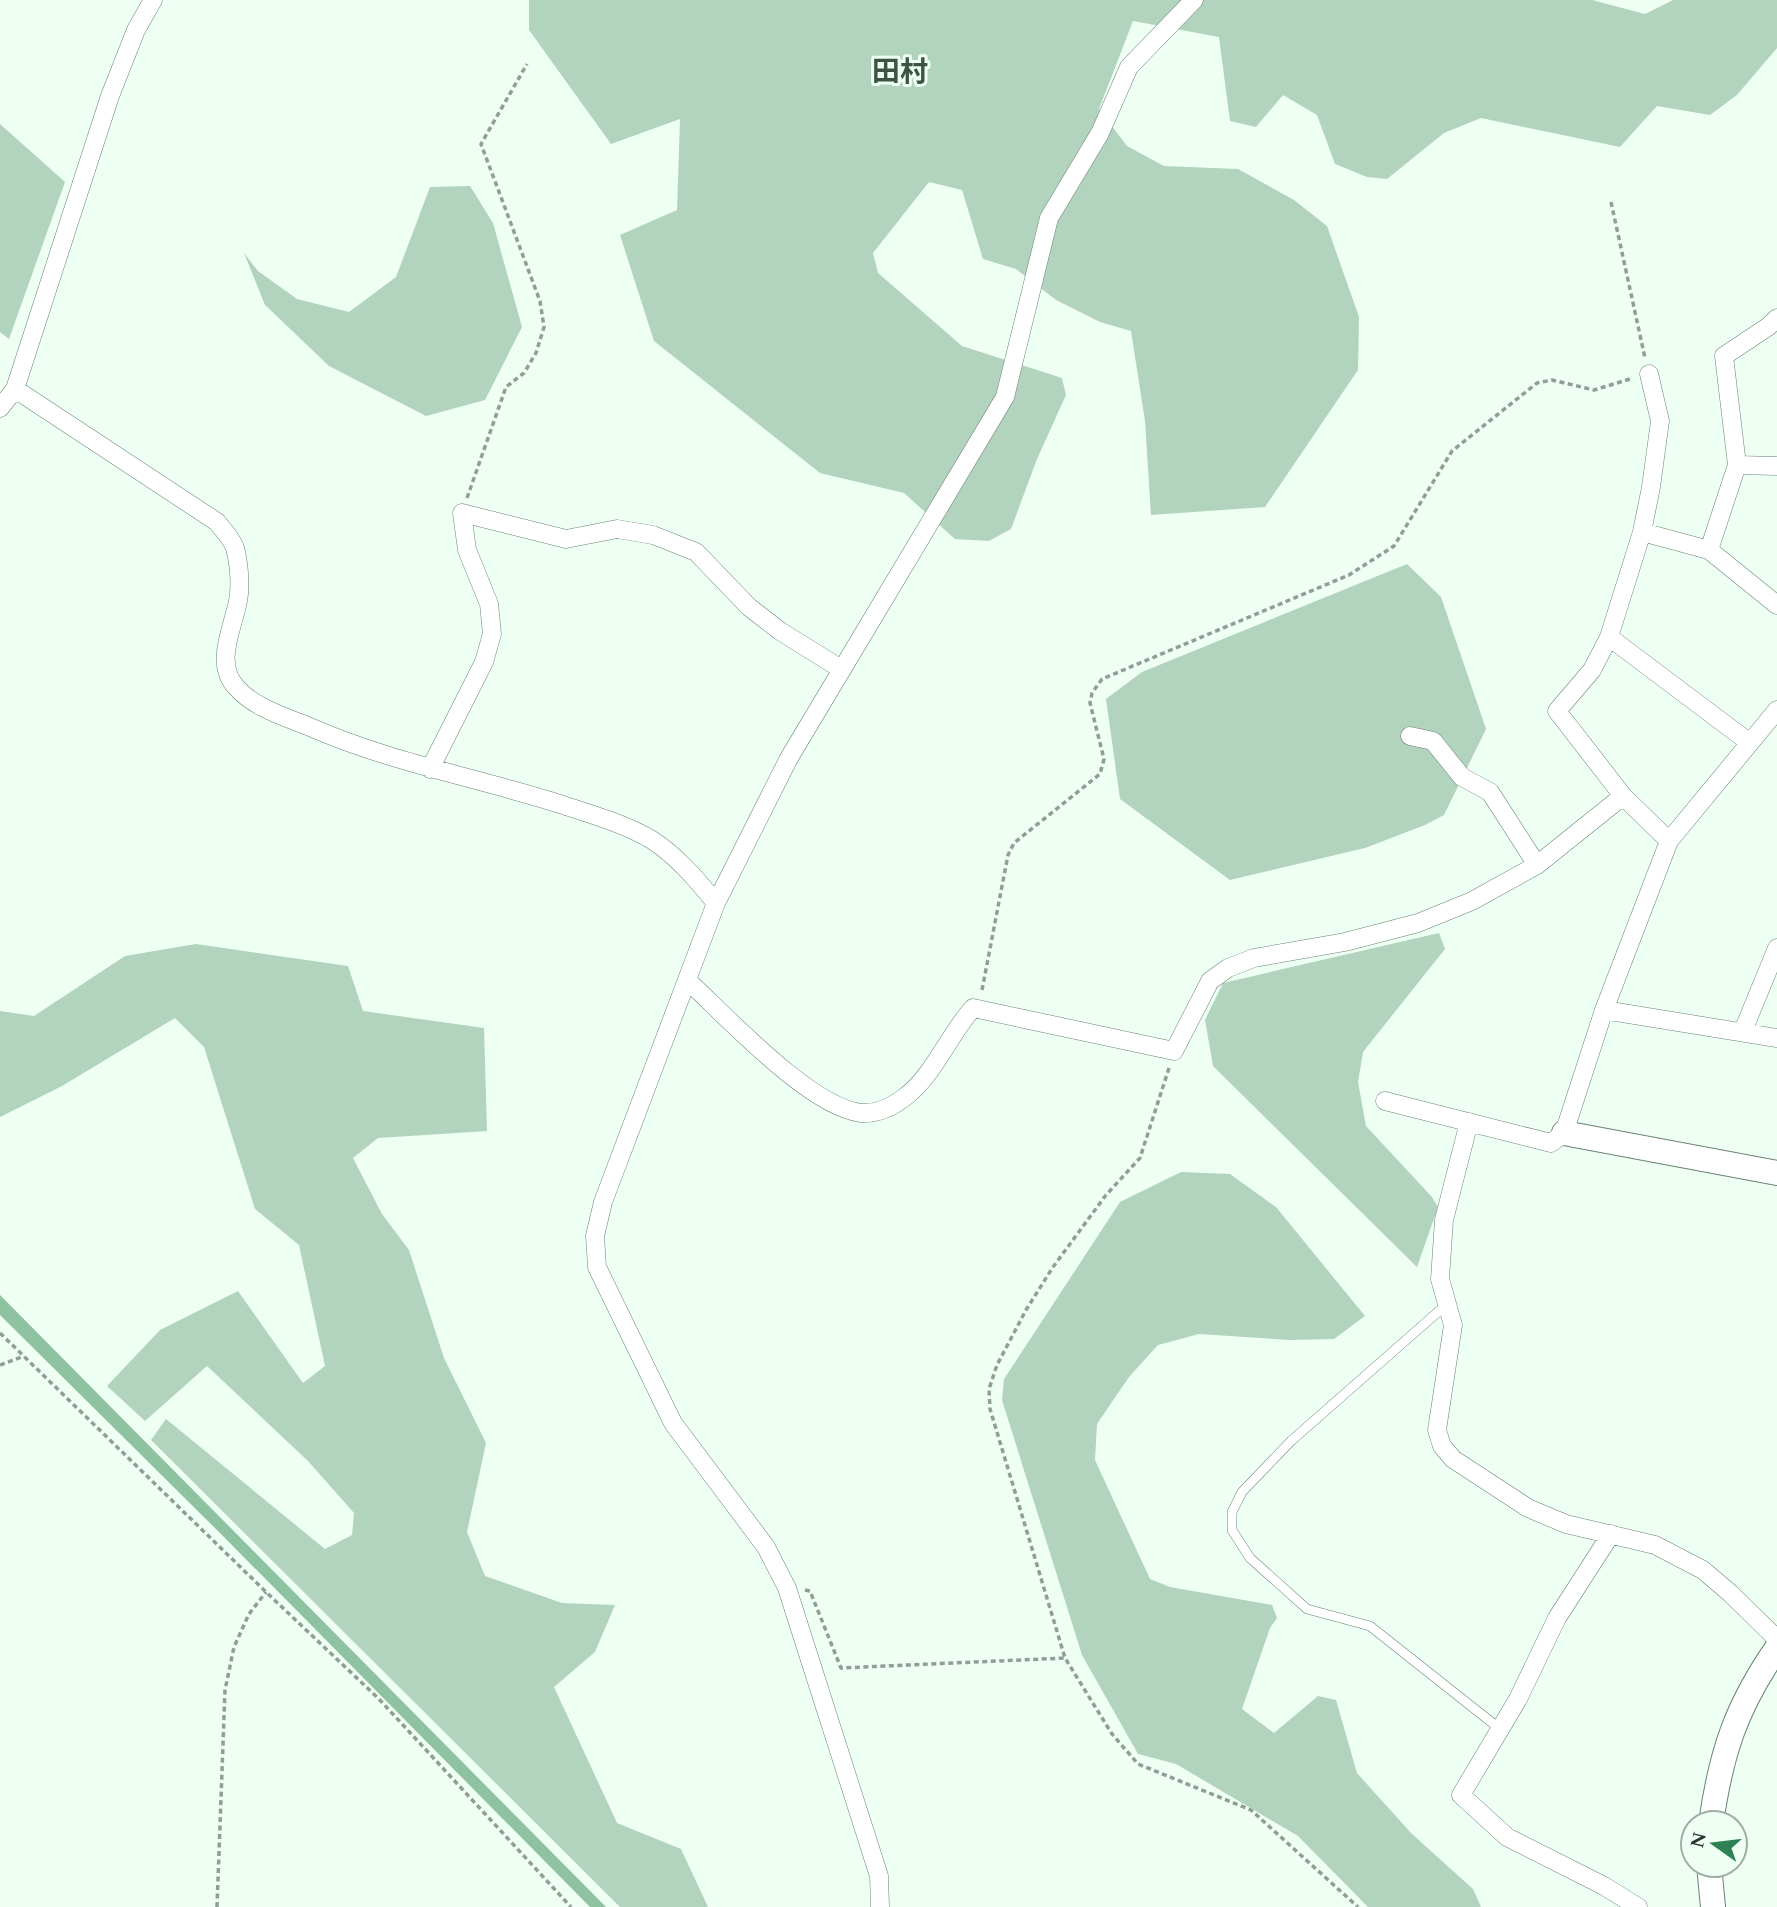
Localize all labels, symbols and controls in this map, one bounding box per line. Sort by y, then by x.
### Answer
district label: 田村 [872,51,928,94]
north arrow [1679,1809,1749,1879]
text: N [1683,1829,1715,1851]

